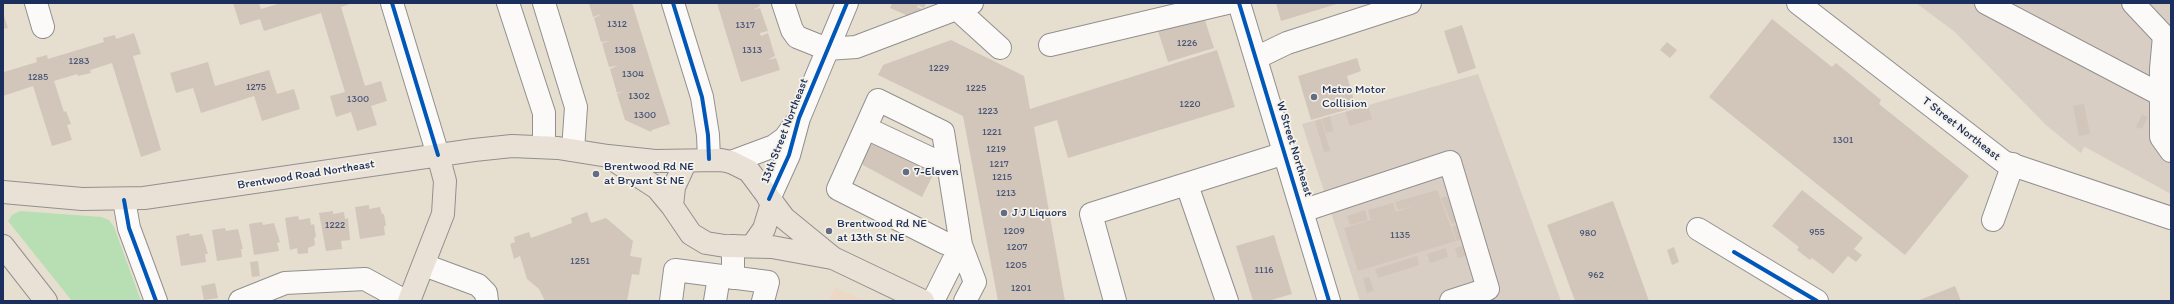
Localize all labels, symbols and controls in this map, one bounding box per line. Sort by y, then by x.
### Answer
house number: 1312 [607,18,627,30]
house number: 1317 [735,19,755,31]
house number: 1226 [1177,37,1197,49]
house number: 1308 [614,44,636,56]
house number: 1313 [742,44,762,56]
house number: 1283 [69,55,89,67]
house number: 1229 [929,62,949,74]
house number: 1304 [622,68,644,80]
house number: 1285 [28,71,48,83]
street label: 13th Street Northeast [758,76,812,186]
house number: 1275 [246,81,266,93]
house number: 1225 [966,82,986,94]
place label: Metro Motor Collision [1322,83,1386,111]
house number: 1302 [628,90,650,102]
marker: Metro Motor Collision [1309,92,1319,102]
house number: 1300 [347,93,369,105]
street label: T Street Northeast [1919,94,2003,164]
house number: 1220 [1179,98,1201,110]
street label: W Street Northeast [1273,100,1315,198]
house number: 1223 [978,105,998,117]
house number: 1300 [634,109,656,121]
house number: 1221 [982,126,1002,138]
house number: 1301 [1833,134,1853,146]
house number: 1219 [986,143,1006,155]
street label: Brentwood Road Northeast [236,157,376,193]
house number: 1217 [989,158,1009,170]
place label: Brentwood Rd NE at Bryant St NE [604,160,694,188]
place label: 7-Eleven [914,165,959,179]
marker: 7-Eleven [901,167,911,177]
marker: Brentwood Rd NE at Bryant St NE [591,169,601,179]
house number: 1215 [992,171,1012,183]
house number: 1213 [996,187,1016,199]
place label: J J Liquors [1012,206,1067,220]
marker: J J Liquors [999,208,1009,218]
place label: Brentwood Rd NE at 13th St NE [837,217,927,245]
house number: 1222 [325,219,345,231]
house number: 1209 [1003,225,1025,237]
marker: Brentwood Rd NE at 13th St NE [824,226,834,236]
house number: 955 [1809,226,1825,238]
house number: 980 [1580,227,1596,239]
house number: 1135 [1390,229,1410,241]
house number: 1207 [1006,241,1028,253]
house number: 1251 [570,255,590,267]
house number: 1205 [1005,259,1027,271]
house number: 1116 [1254,264,1274,276]
house number: 962 [1588,269,1604,281]
house number: 1201 [1011,282,1031,294]

